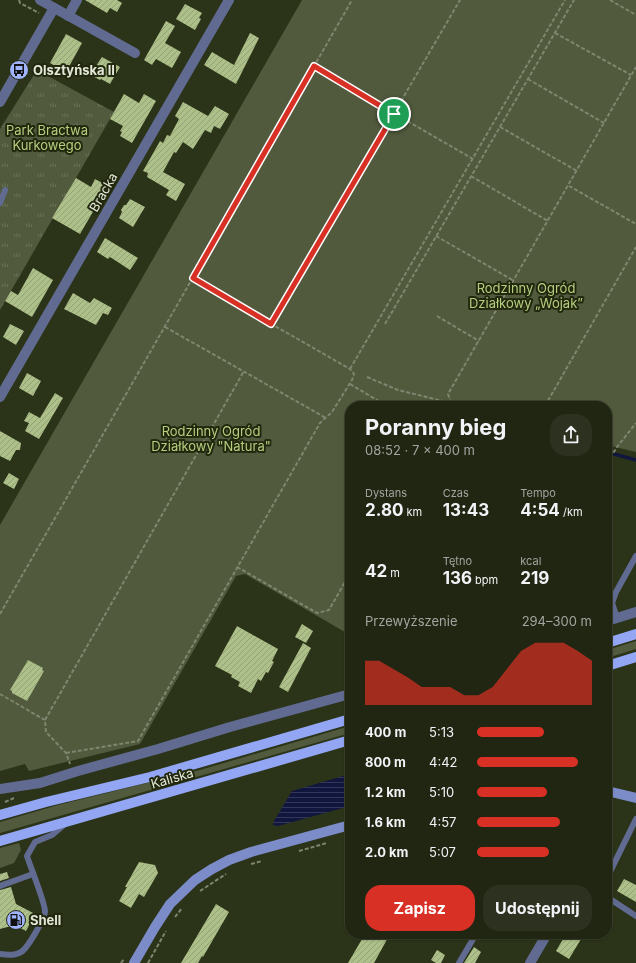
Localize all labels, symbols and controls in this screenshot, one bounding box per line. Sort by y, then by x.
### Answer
bus stop icon: Olsztyńska II [8,59,30,81]
place label: Olsztyńska II [33,62,115,78]
pin [377,97,411,131]
icon: arrive [383,103,405,125]
park label: Park Bractwa Kurkowego [6,122,88,153]
street label: Bracka [85,170,121,214]
park label: Rodzinny Ogród Działkowy „Wojak” [469,280,583,311]
text: Poranny bieg [365,414,506,440]
button: share [550,414,592,456]
park label: Rodzinny Ogród Działkowy "Natura" [151,423,271,454]
text: 08:52 · 7 × 400 m [365,442,475,458]
text: Dystans [365,486,407,500]
text: Czas [443,486,469,500]
text: Tempo [520,486,556,500]
text: 2.80 [365,500,403,520]
text: 13:43 [443,500,489,520]
text: 4:54 [520,500,560,520]
text: km [403,505,422,519]
text: /km [560,505,583,519]
text: Tętno [443,554,472,568]
text: kcal [520,554,541,568]
text: 42 [365,561,387,581]
text: m [387,566,400,580]
text: 136 [443,568,472,588]
text: 219 [520,568,549,588]
text: bpm [472,573,498,587]
text: Przewyższenie [365,613,458,629]
text: 294–300 m [522,613,592,629]
text: 400 m [365,724,406,740]
text: 5:13 [429,724,454,740]
text: 800 m [365,754,406,770]
text: 4:42 [429,754,457,770]
street label: Kaliska [149,764,195,792]
text: 1.2 km [365,784,406,800]
text: 5:10 [429,784,454,800]
text: 1.6 km [365,814,406,830]
text: 4:57 [429,814,456,830]
text: 2.0 km [365,844,408,860]
text: 5:07 [429,844,456,860]
button: Zapisz [365,885,475,931]
button: Udostępnij [483,885,592,931]
fuel station icon: Shell [5,909,27,931]
place label: Shell [30,912,61,928]

